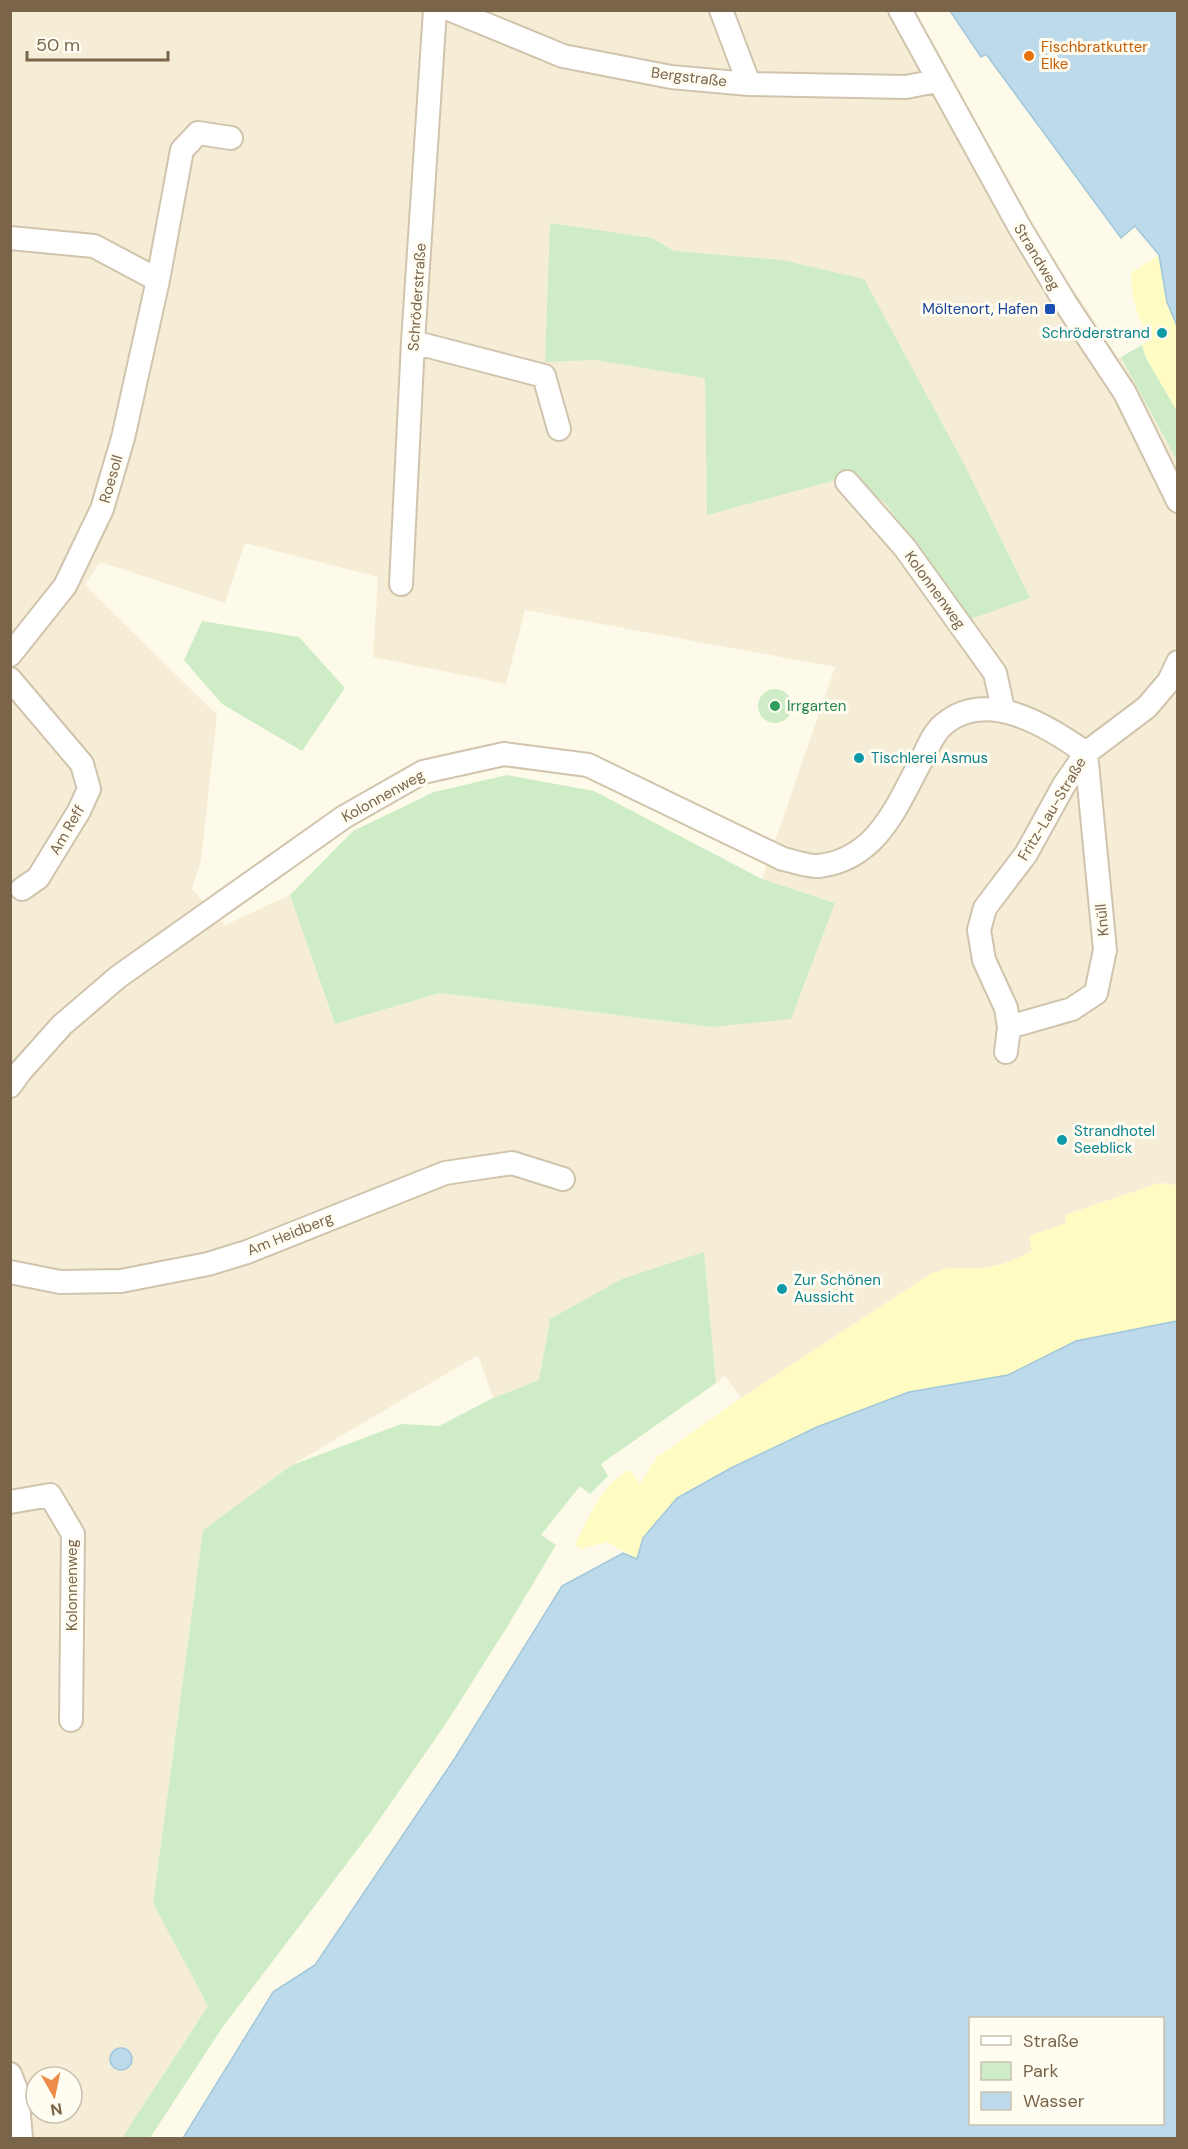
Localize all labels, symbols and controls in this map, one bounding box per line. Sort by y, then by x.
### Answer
scale bar [27,24,168,62]
text: 50 m [36,33,80,57]
place label: Fischbratkutter Elke [1041,37,1148,74]
marker: Fischbratkutter Elke [1022,49,1036,63]
street label: Bergstraße [650,62,728,92]
street label: Strandweg [1009,220,1065,294]
street label: Schröderstraße [403,242,431,352]
place label: Möltenort, Hafen [922,299,1038,319]
marker: Möltenort, Hafen [1043,302,1057,316]
place label: Schröderstrand [1042,323,1150,343]
marker: Schröderstrand [1155,326,1169,340]
street label: Roesoll [95,453,127,505]
street label: Kolonnenweg [900,547,970,633]
place label: Irrgarten [787,696,846,716]
marker: Irrgarten [768,699,782,713]
place label: Tischlerei Asmus [871,748,988,768]
marker: Tischlerei Asmus [852,751,866,765]
street label: Fritz-Lau-Straße [1013,754,1091,864]
street label: Kolonnenweg [338,765,428,827]
street label: Am Reff [45,801,89,859]
street label: Knüll [1091,903,1113,937]
place label: Strandhotel Seeblick [1074,1121,1155,1158]
marker: Strandhotel Seeblick [1055,1133,1069,1147]
street label: Am Heidberg [244,1208,336,1260]
place label: Zur Schönen Aussicht [794,1270,881,1307]
marker: Zur Schönen Aussicht [775,1282,789,1296]
street label: Kolonnenweg [62,1539,82,1631]
legend [969,2017,1164,2125]
text: Straße [1023,2029,1079,2053]
text: Park [1023,2059,1059,2083]
north arrow [24,2065,84,2125]
text: Wasser [1023,2089,1085,2113]
text: N [49,2098,64,2121]

